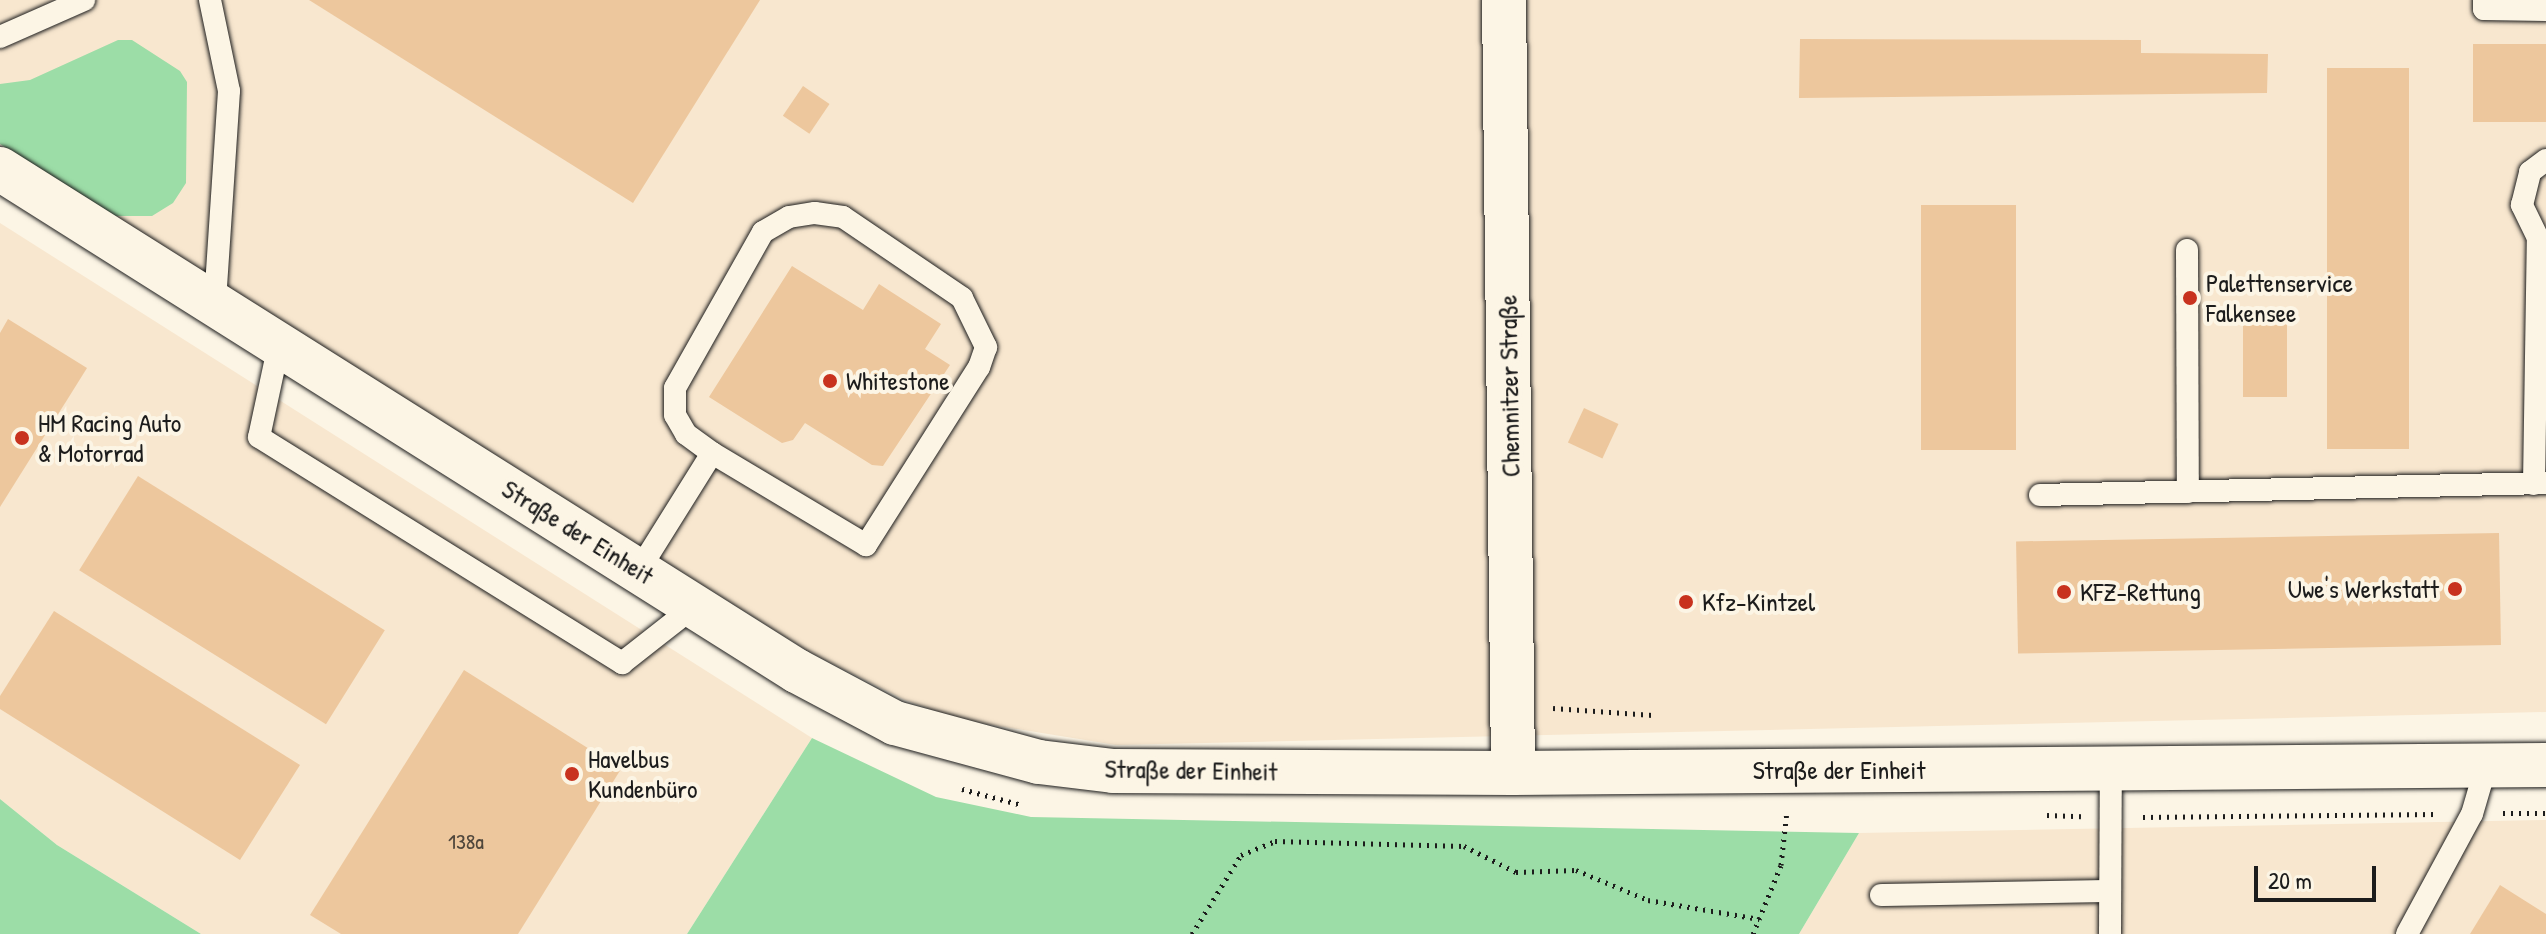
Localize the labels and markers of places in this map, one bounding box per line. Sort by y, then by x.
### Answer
place label: Palettenservice Falkensee [2206,267,2353,328]
marker: Palettenservice Falkensee [2181,289,2199,307]
place label: Whitestone [846,365,950,397]
marker: Whitestone [821,372,839,390]
place label: HM Racing Auto & Motorrad [38,407,181,468]
marker: HM Racing Auto & Motorrad [13,429,31,447]
place label: Uwe's Werkstatt [2288,573,2439,605]
place label: KFZ-Rettung [2080,576,2201,608]
marker: Uwe's Werkstatt [2446,580,2464,598]
marker: KFZ-Rettung [2055,583,2073,601]
place label: Kfz-Kintzel [1702,586,1815,618]
marker: Kfz-Kintzel [1677,593,1695,611]
place label: Havelbus Kundenbüro [588,743,698,804]
marker: Havelbus Kundenbüro [563,765,581,783]

